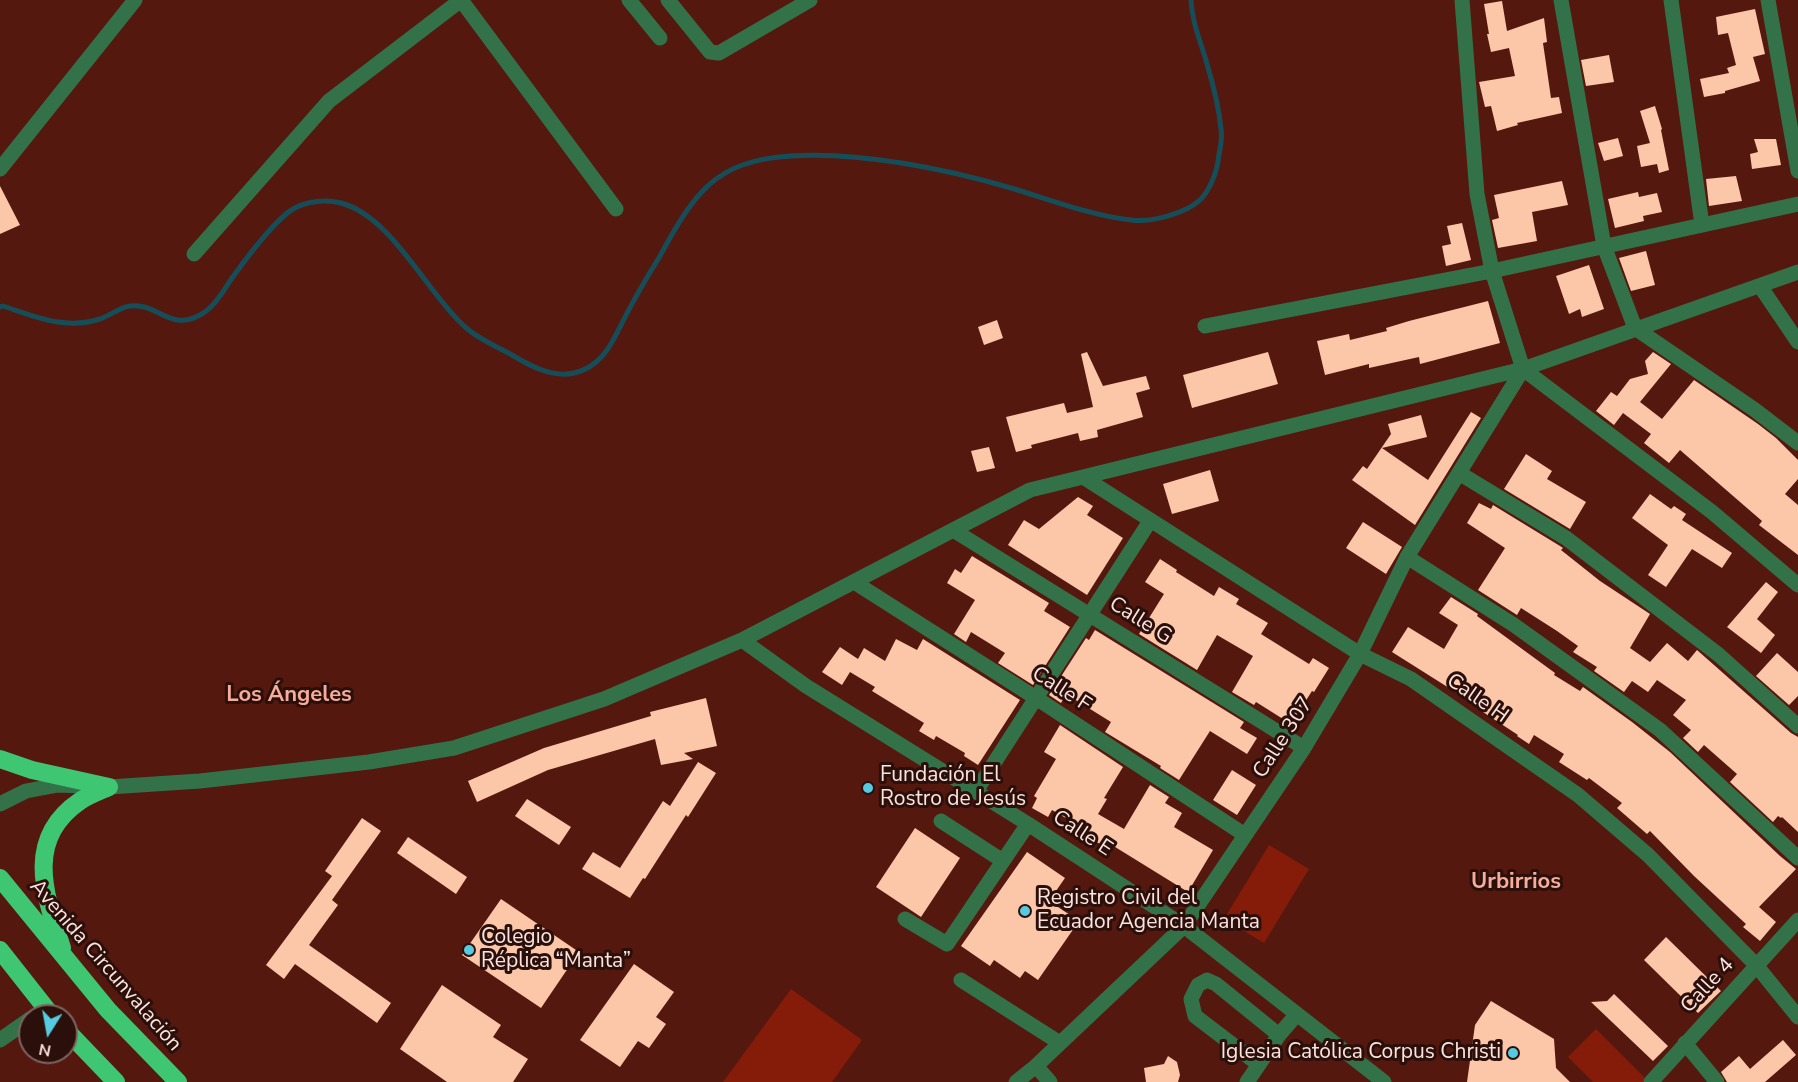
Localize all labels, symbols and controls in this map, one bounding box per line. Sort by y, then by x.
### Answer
street label: Calle G [1104,592,1176,650]
street label: Calle F [1027,662,1095,718]
street label: Calle H [1441,669,1513,729]
district label: Los Ángeles [226,683,352,709]
street label: Calle 307 [1248,693,1320,783]
place label: Fundación El Rostro de Jesús [880,763,1026,813]
marker: Fundación El Rostro de Jesús [861,781,875,795]
street label: Calle E [1047,805,1117,863]
district label: Urbirrios [1471,870,1561,896]
street label: Avenida Circunvalación [24,875,186,1057]
place label: Registro Civil del Ecuador Agencia Manta [1037,886,1260,936]
marker: Registro Civil del Ecuador Agencia Manta [1018,904,1032,918]
place label: Colegio Réplica “Manta” [481,925,631,975]
marker: Colegio Réplica “Manta” [462,943,476,957]
street label: Calle 4 [1676,953,1740,1019]
north arrow [18,1004,78,1064]
text: N [37,1038,53,1062]
place label: Iglesia Católica Corpus Christi [1221,1040,1501,1066]
marker: Iglesia Católica Corpus Christi [1506,1046,1520,1060]

